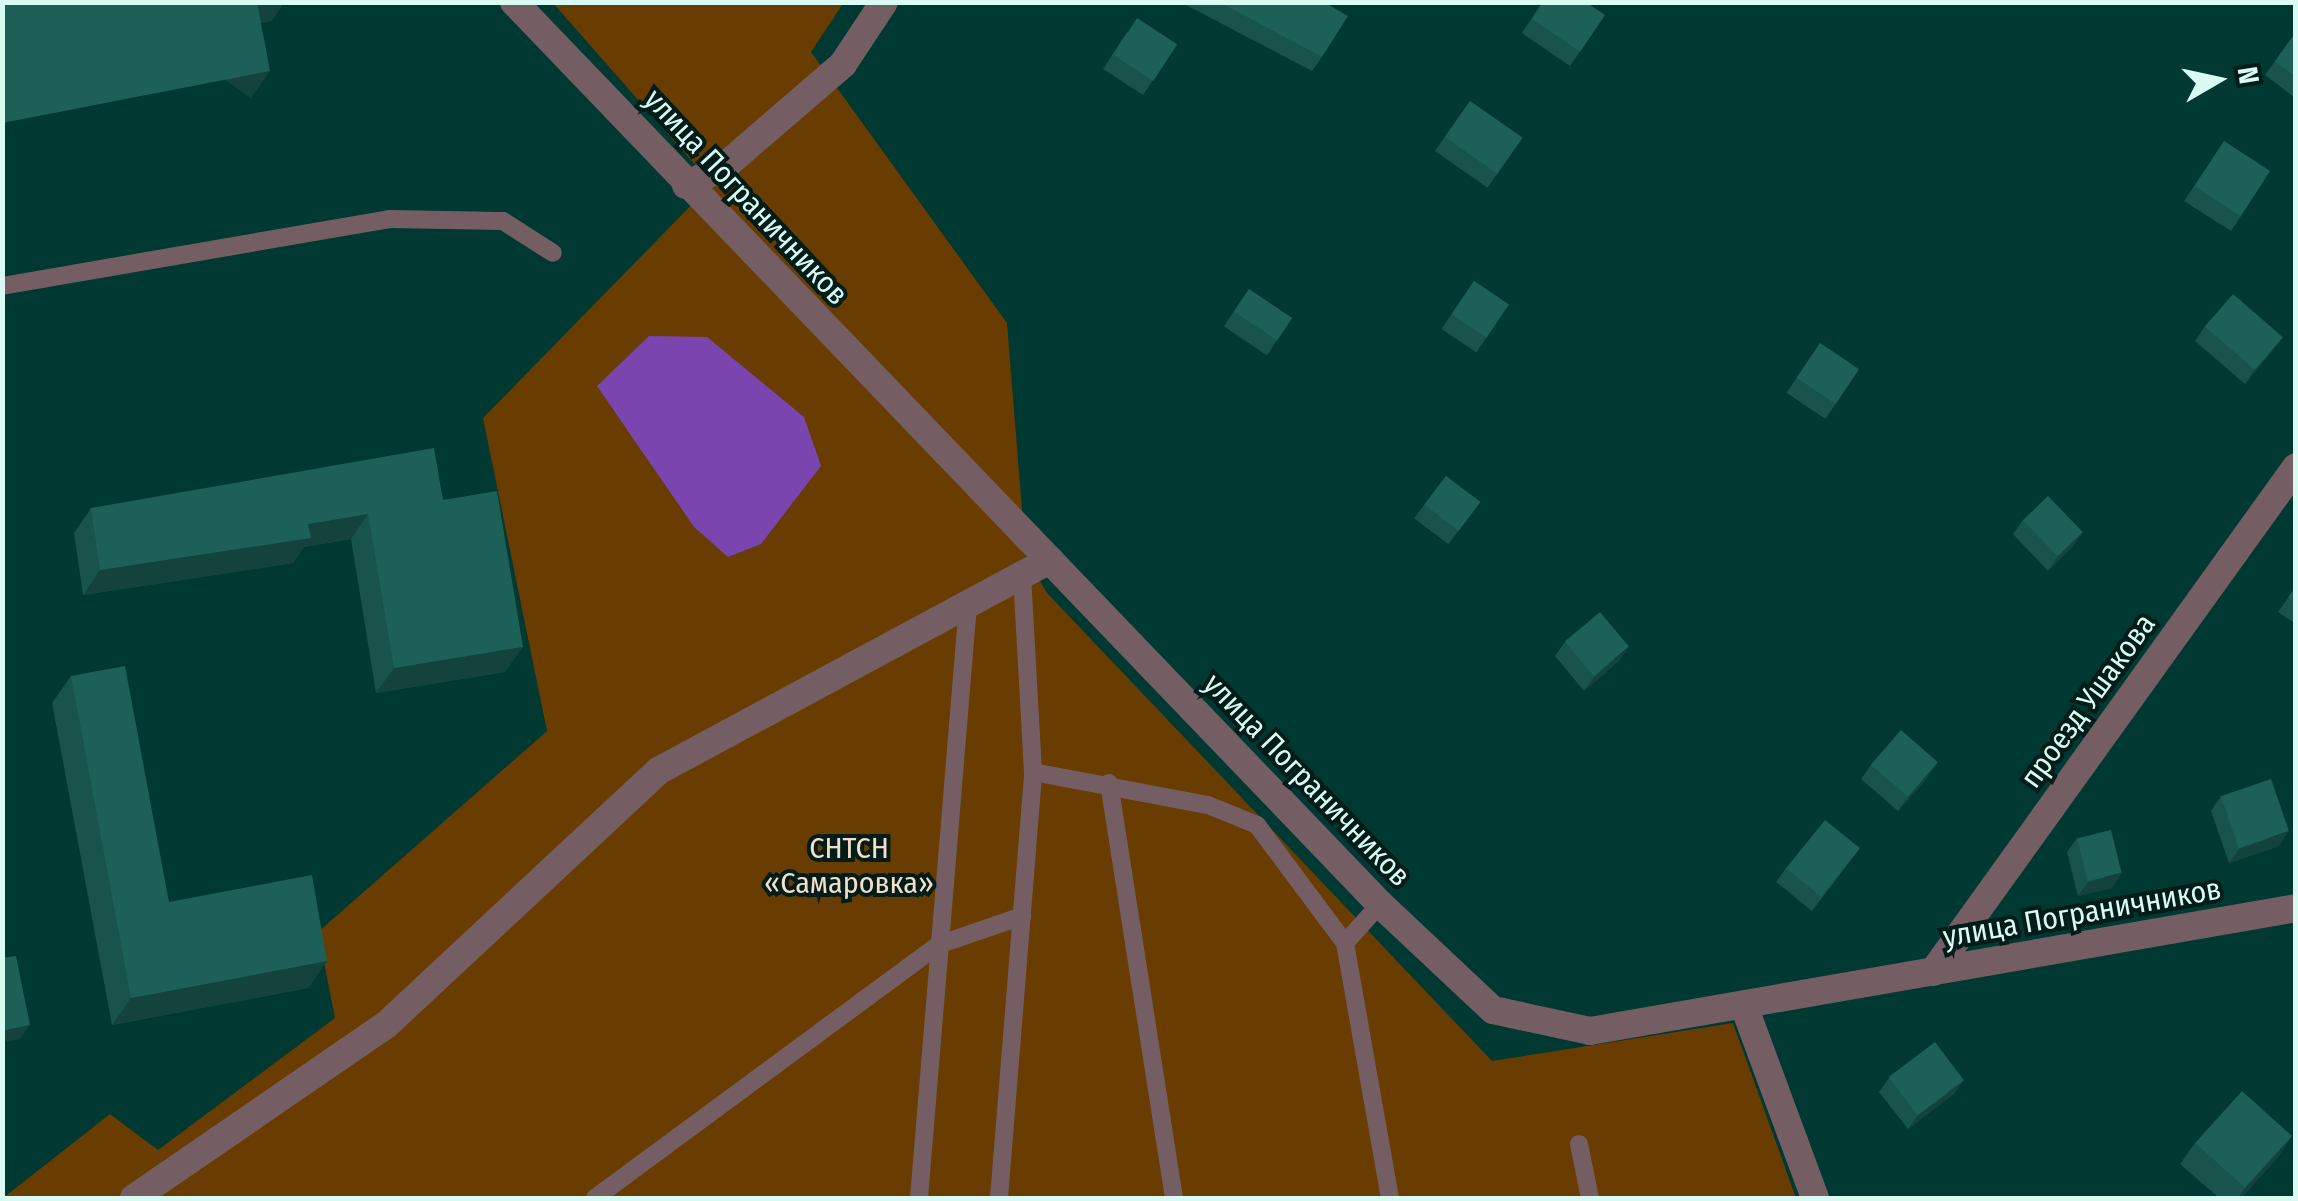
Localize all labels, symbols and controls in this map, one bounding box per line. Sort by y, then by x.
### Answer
north arrow [2168,30,2268,130]
text: N [2231,64,2266,86]
street label: улица Пограничников [637,82,855,312]
street label: проезд Ушакова [2013,607,2163,795]
street label: улица Пограничников [1196,666,1418,894]
park label: СНТСН «Самаровка» [764,830,934,900]
street label: улица Пограничников [1940,871,2224,955]

